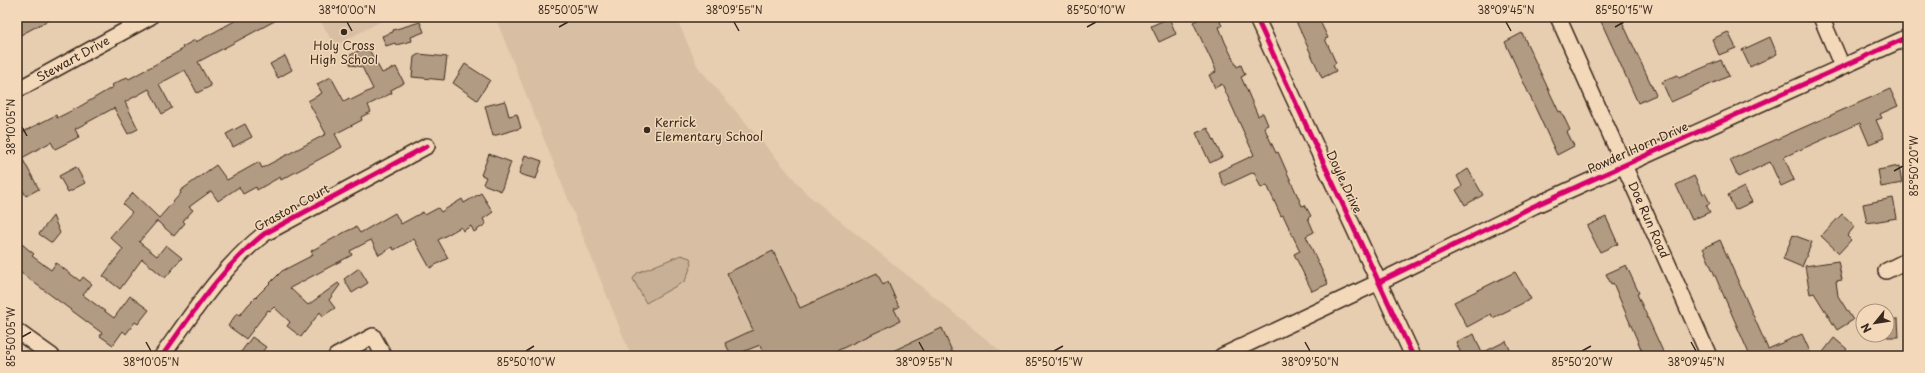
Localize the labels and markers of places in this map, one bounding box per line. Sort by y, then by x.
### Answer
marker: Holy Cross High School [339,27,349,37]
place label: Holy Cross High School [310,36,378,68]
place label: Kerrick Elementary School [655,113,763,145]
marker: Kerrick Elementary School [642,125,652,135]

